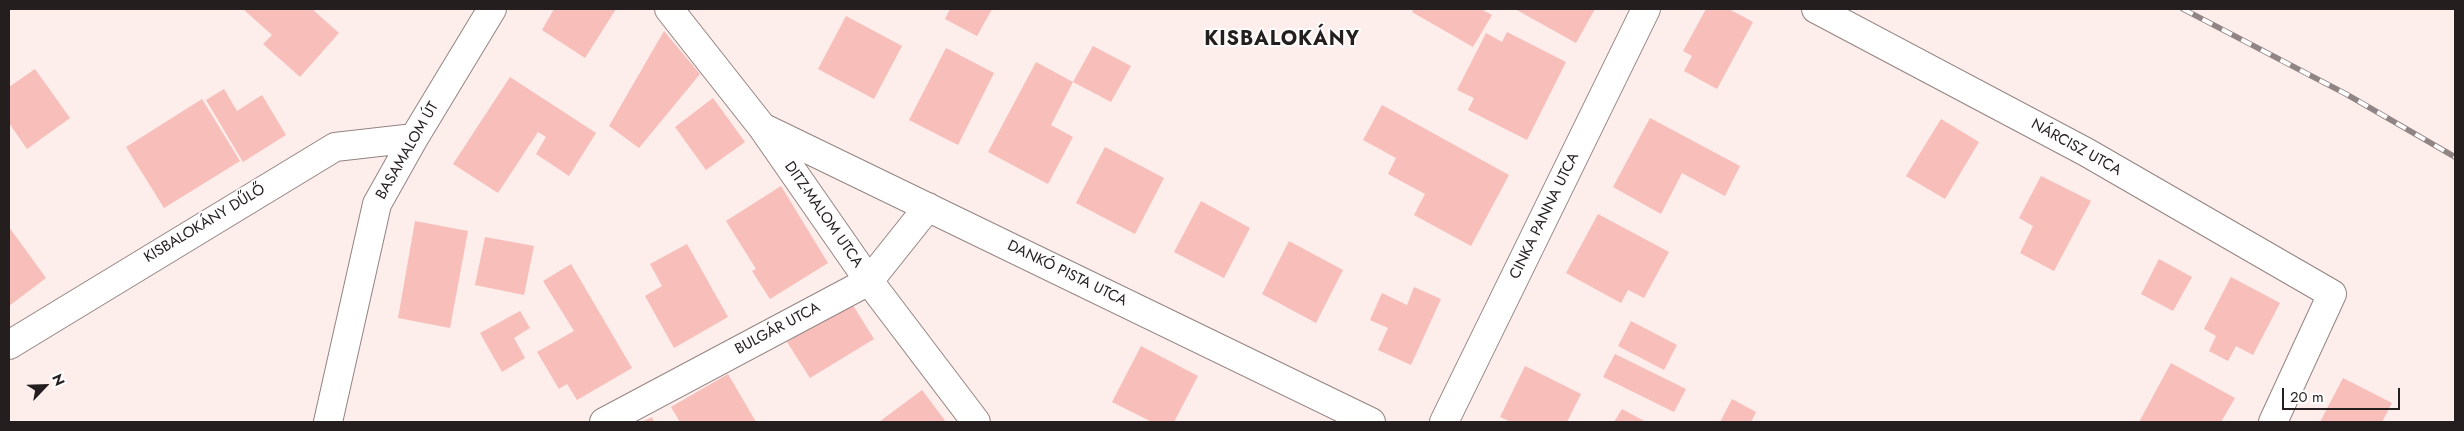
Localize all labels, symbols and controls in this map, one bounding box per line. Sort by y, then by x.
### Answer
district label: KISBALOKÁNY [1203,28,1361,52]
street label: BASAMALOM ÚT [373,99,443,203]
street label: NÁRCISZ UTCA [2028,116,2124,180]
street label: CINKA PANNA UTCA [1507,150,1583,282]
street label: DITZ-MALOM UTCA [780,159,866,271]
street label: KISBALOKÁNY DŰLŐ [141,181,269,267]
street label: DANKÓ PISTA UTCA [1004,237,1130,311]
street label: BULGÁR UTCA [732,299,824,359]
north arrow [20,361,70,411]
text: N [47,371,70,389]
scale bar [2284,378,2402,410]
text: 20 m [2290,386,2324,408]

